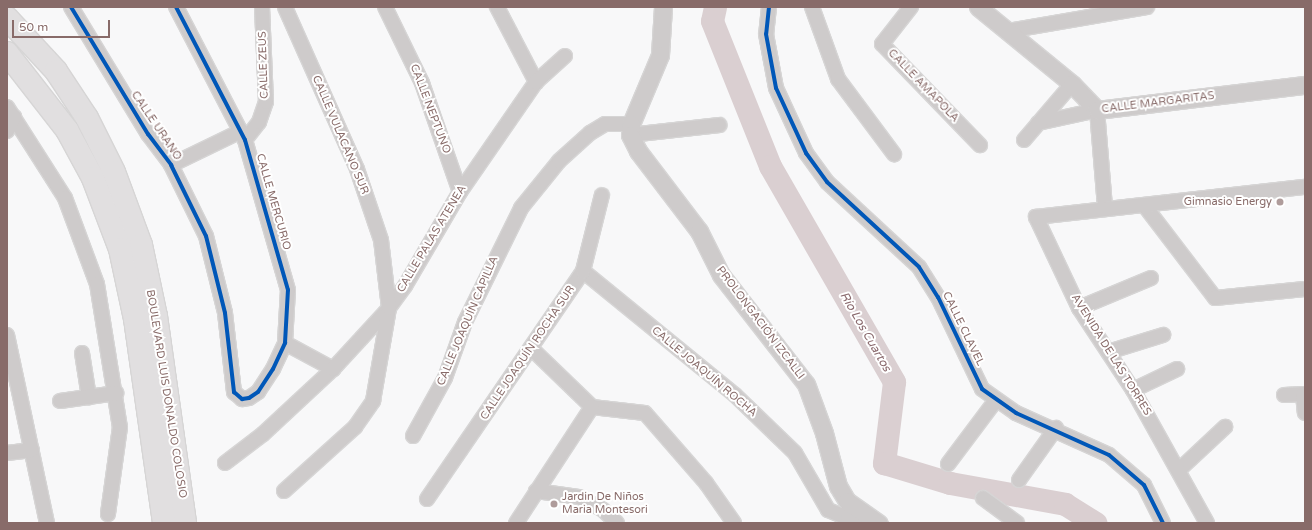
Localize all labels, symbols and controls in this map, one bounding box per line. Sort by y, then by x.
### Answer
scale bar [14,12,112,38]
text: 50 m [19,20,48,34]
street label: CALLE ZEUS [256,31,272,99]
street label: CALLE AMAPOLA [885,47,961,125]
street label: CALLE NEPTUNO [407,63,453,155]
street label: CALLE VULACANO SUR [309,74,371,196]
street label: CALLE URANO [128,89,184,163]
street label: CALLE MARGARITAS [1101,90,1215,116]
street label: CALLE MERCURIO [253,152,293,252]
street label: CALLE PALAS ATENEA [395,183,469,295]
place label: Gimnasio Energy [1184,195,1272,209]
marker: Gimnasio Energy [1275,197,1285,207]
street label: CALLE JOAQUÍN CAPILLA [435,254,501,388]
street label: PROLONGACIÓN IZCALLI [713,264,807,382]
street label: CALLE JOAQUÍN ROCHA SUR [478,283,578,423]
street label: BOULEVARD LUIS DONALDO COLOSIO [143,289,189,499]
water label: Río Los Cuartos [836,290,894,374]
street label: CALLE CLAVEL [939,290,987,368]
street label: AVENIDA DE LAS TORRES [1068,292,1154,418]
street label: CALLE JOAQUÍN ROCHA [649,324,759,420]
place label: Jardin De Niños Maria Montesori [562,491,648,517]
marker: Jardin De Niños Maria Montesori [549,499,559,509]

